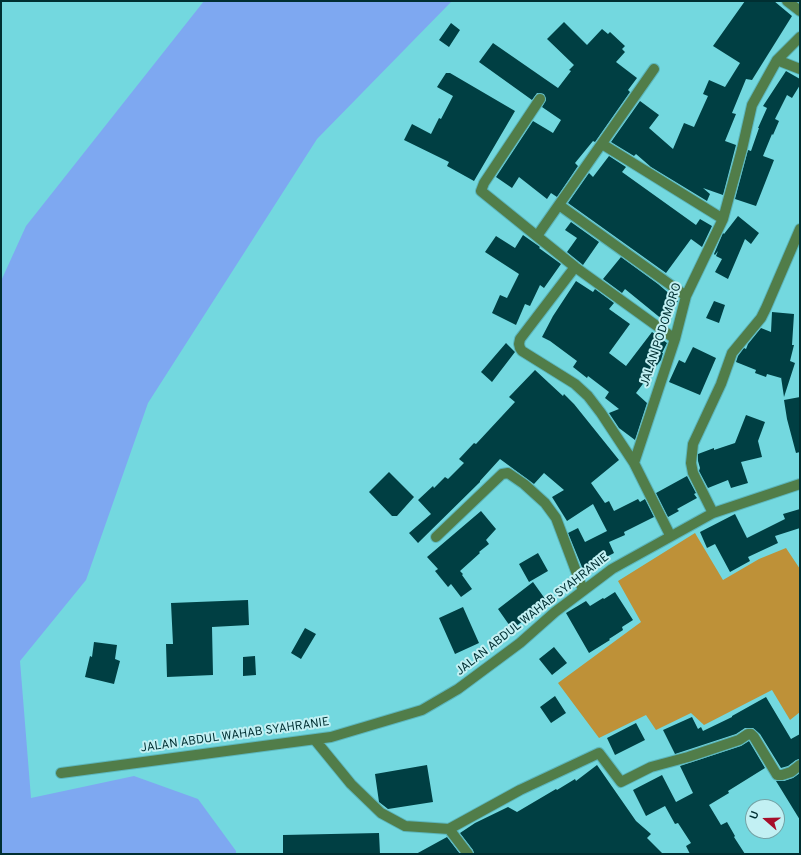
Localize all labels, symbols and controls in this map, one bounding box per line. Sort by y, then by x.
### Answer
street label: JALAN PODOMORO [638,281,686,389]
street label: JALAN ABDUL WAHAB SYAHRANIE [454,551,612,679]
street label: JALAN ABDUL WAHAB SYAHRANIE [140,716,330,756]
north arrow [745,799,785,839]
text: U [747,809,763,821]

